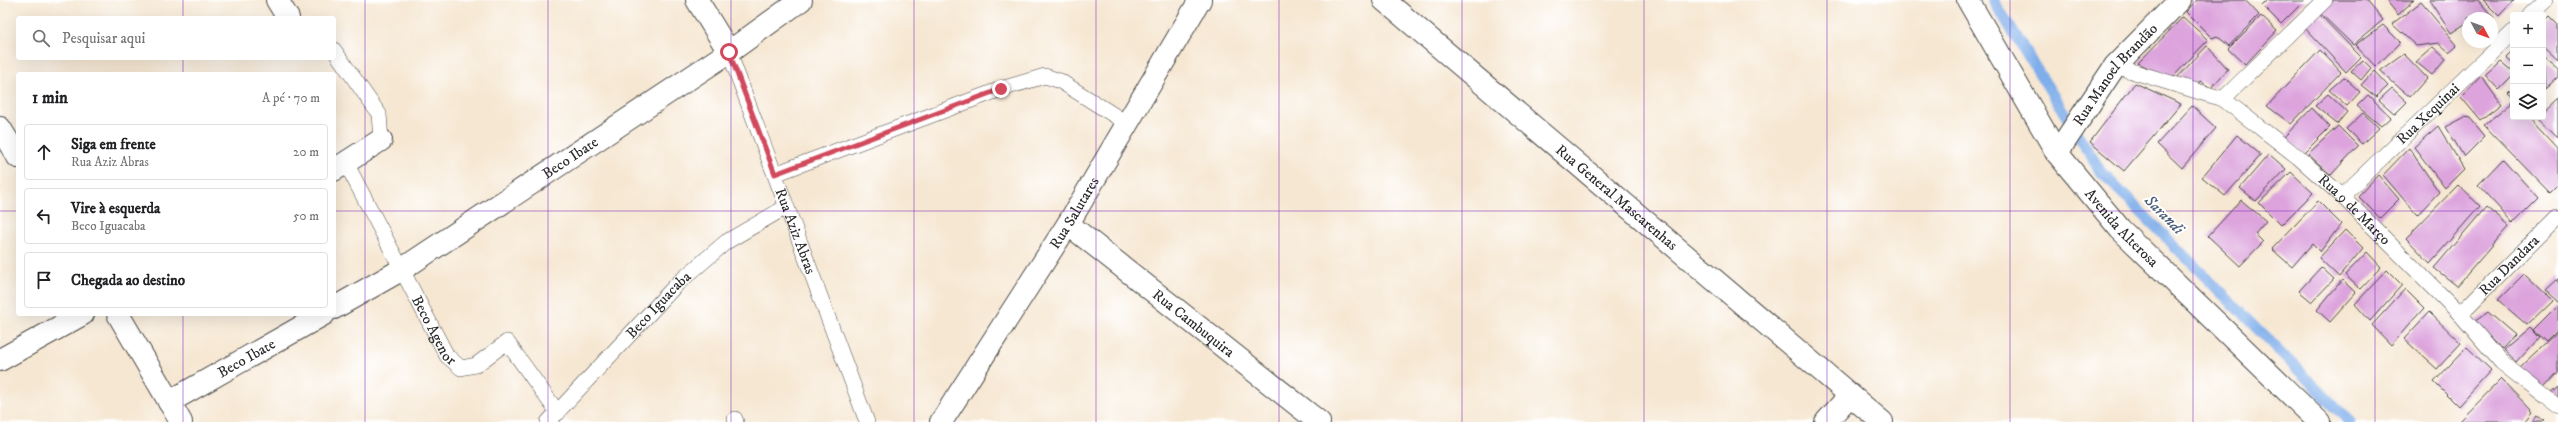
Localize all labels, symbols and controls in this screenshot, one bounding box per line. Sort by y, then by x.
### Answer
north arrow [2462,12,2498,48]
map controls [2510,12,2546,120]
button: + [2510,12,2546,48]
search box [16,16,336,60]
street label: Rua Manoel Brandão [2069,19,2162,130]
icon: search [30,27,52,49]
text: Pesquisar aqui [62,29,145,48]
route start [720,43,738,61]
button: − [2510,48,2546,84]
street label: Rua Xequinai [2393,79,2464,149]
route end [992,80,1010,98]
button: layers [2510,84,2546,120]
text: 1 min [32,87,68,109]
text: A pé · 70 m [262,90,320,106]
street label: Beco Ibate [539,133,602,184]
text: Siga em frente [71,135,156,154]
street label: Rua General Mascarenhas [1551,140,1681,255]
icon: ahead [33,141,55,163]
text: 20 m [293,144,319,160]
text: Rua Aziz Abras [71,154,149,170]
street label: Rua 9 de Março [2314,170,2395,249]
street label: Rua Salutares [1046,174,1104,253]
street label: Avenida Alterosa [2081,185,2163,272]
street label: Rua Aziz Abras [771,186,820,277]
water label: Sarandi [2140,190,2189,239]
text: Vire à esquerda [71,199,160,218]
icon: left [33,205,55,227]
text: 50 m [293,208,319,224]
text: Beco Iguacaba [71,218,146,234]
street label: Rua Dandara [2475,231,2544,300]
street label: Beco Iguacaba [622,267,695,343]
icon: arrive [33,269,55,291]
text: Chegada ao destino [71,271,185,290]
street label: Rua Cambuquira [1148,285,1239,362]
street label: Beco Agenor [407,292,460,370]
street label: Beco Ibate [214,335,279,382]

